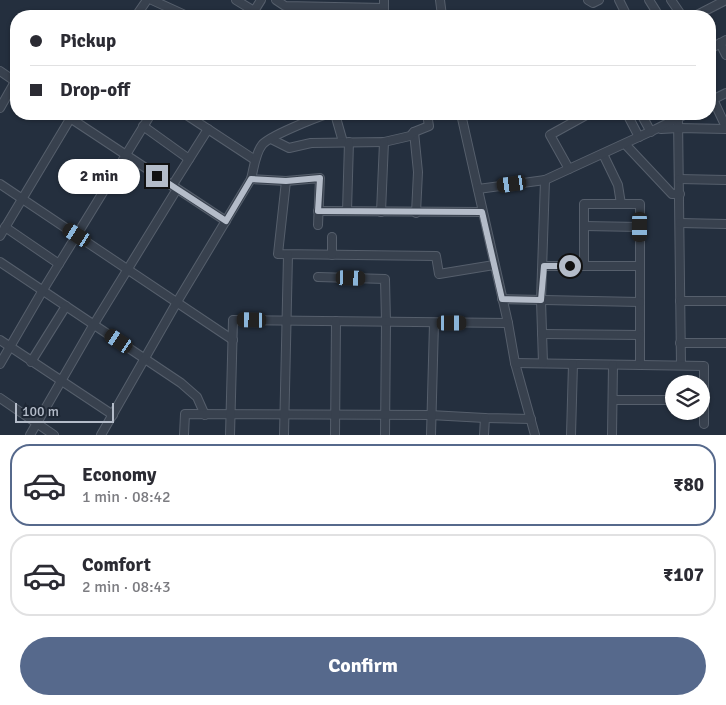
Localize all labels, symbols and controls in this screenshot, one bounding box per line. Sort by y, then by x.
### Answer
text: Pickup [60,29,116,53]
text: Drop-off [60,78,130,102]
callout: 2 min [57,158,140,194]
route end [146,165,168,187]
text: 2 min [80,166,118,186]
car [496,174,527,194]
car [632,212,647,242]
car [60,221,93,249]
route start [559,255,581,277]
car [335,270,366,286]
car [236,312,267,328]
car [437,316,467,331]
car [102,326,135,356]
map controls [665,375,710,420]
button: layers [665,375,710,420]
scale bar [15,400,114,423]
text: 100 m [22,403,59,420]
icon: car [22,463,67,508]
text: Economy [82,463,156,487]
text: ₹80 [673,473,704,497]
text: 1 min · 08:42 [82,487,171,507]
icon: car [22,553,67,598]
text: Comfort [82,553,151,577]
text: ₹107 [663,563,704,587]
text: 2 min · 08:43 [82,577,171,597]
button: Confirm [20,637,706,695]

